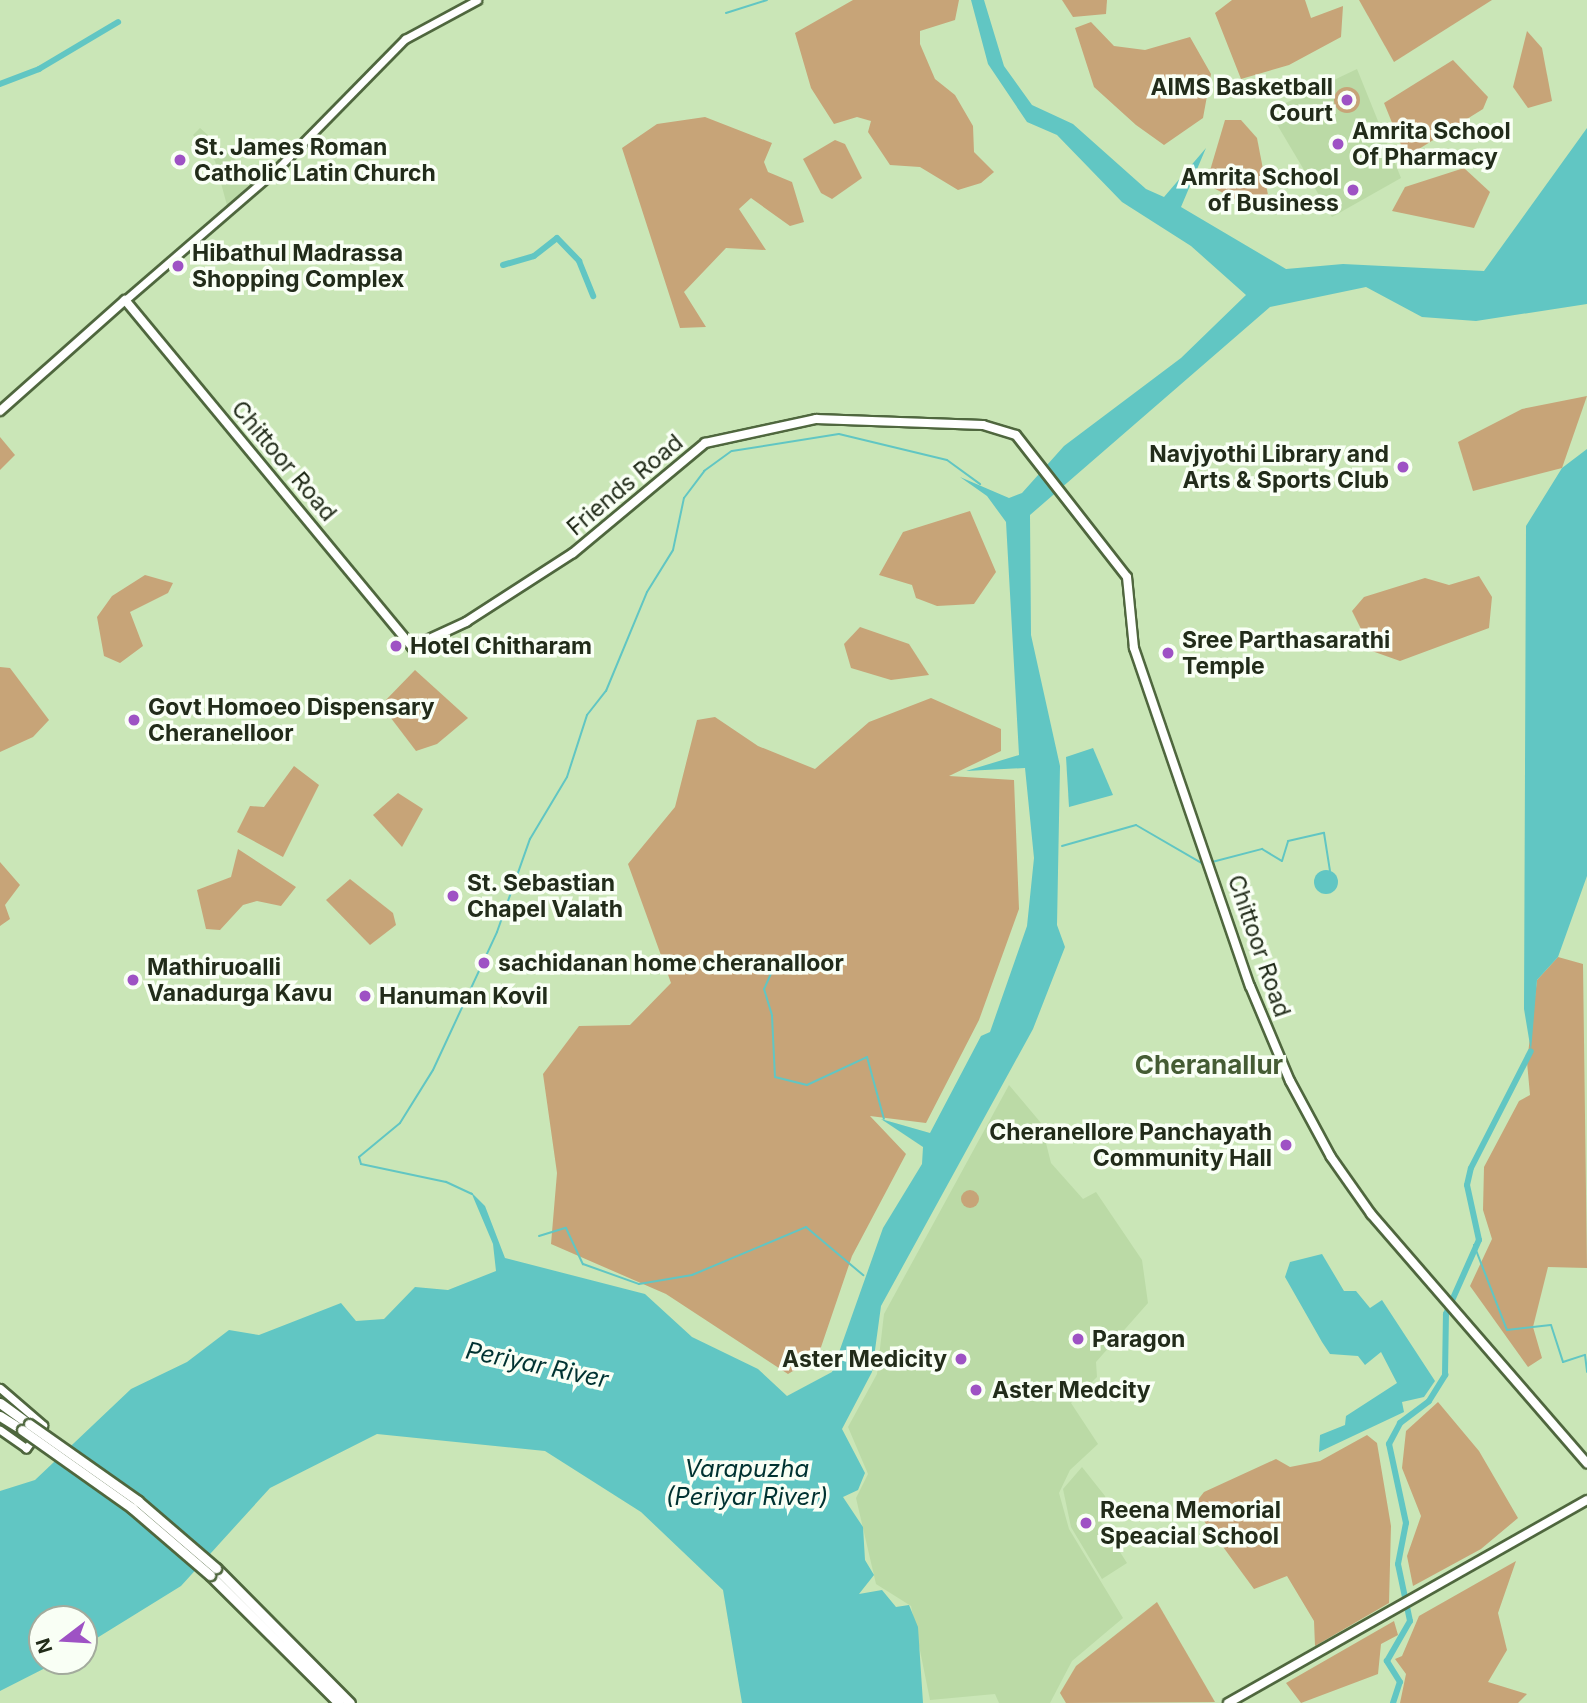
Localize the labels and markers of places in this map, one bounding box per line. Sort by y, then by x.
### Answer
place label: AIMS Basketball Court [1150,73,1333,127]
marker: AIMS Basketball Court [1339,92,1355,108]
place label: Amrita School Of Pharmacy [1352,117,1511,171]
place label: St. James Roman Catholic Latin Church [194,133,436,187]
marker: Amrita School Of Pharmacy [1330,136,1346,152]
marker: St. James Roman Catholic Latin Church [172,152,188,168]
place label: Amrita School of Business [1180,163,1339,217]
marker: Amrita School of Business [1345,182,1361,198]
place label: Hibathul Madrassa Shopping Complex [192,239,404,293]
marker: Hibathul Madrassa Shopping Complex [170,258,186,274]
place label: Navjyothi Library and Arts & Sports Club [1149,440,1389,494]
marker: Navjyothi Library and Arts & Sports Club [1395,459,1411,475]
place label: Sree Parthasarathi Temple [1182,626,1390,680]
place label: Hotel Chitharam [410,632,592,660]
marker: Hotel Chitharam [388,638,404,654]
marker: Sree Parthasarathi Temple [1160,645,1176,661]
place label: Govt Homoeo Dispensary Cheranelloor [148,693,435,747]
marker: Govt Homoeo Dispensary Cheranelloor [126,712,142,728]
place label: St. Sebastian Chapel Valath [467,869,623,923]
marker: St. Sebastian Chapel Valath [445,888,461,904]
place label: sachidanan home cheranalloor [498,949,844,977]
place label: Mathiruoalli Vanadurga Kavu [147,953,332,1007]
marker: sachidanan home cheranalloor [476,955,492,971]
marker: Mathiruoalli Vanadurga Kavu [125,972,141,988]
place label: Hanuman Kovil [379,982,548,1010]
marker: Hanuman Kovil [357,988,373,1004]
place label: Cheranellore Panchayath Community Hall [989,1118,1272,1172]
marker: Cheranellore Panchayath Community Hall [1278,1137,1294,1153]
place label: Paragon [1092,1325,1185,1353]
marker: Paragon [1070,1331,1086,1347]
place label: Aster Medicity [782,1345,947,1373]
marker: Aster Medicity [953,1351,969,1367]
place label: Aster Medcity [992,1376,1151,1404]
marker: Aster Medcity [966,1380,986,1400]
place label: Reena Memorial Speacial School [1100,1496,1281,1550]
marker: Reena Memorial Speacial School [1078,1515,1094,1531]

